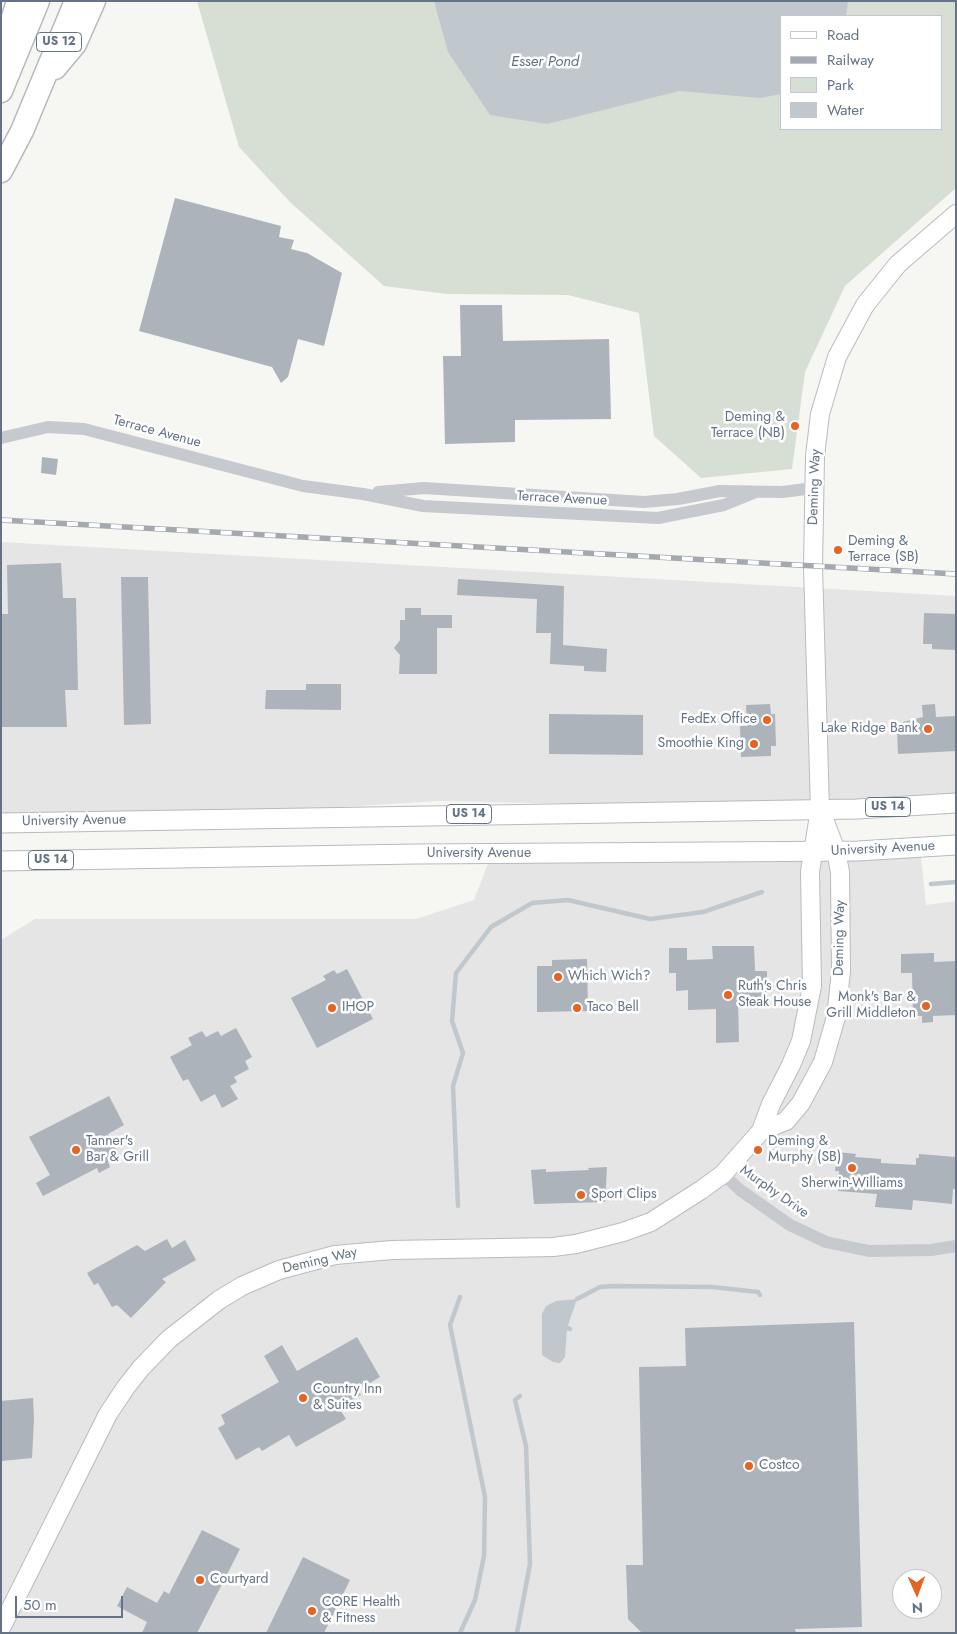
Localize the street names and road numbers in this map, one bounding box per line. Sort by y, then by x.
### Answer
road number: US 12 [36,32,82,52]
street label: Terrace Avenue [111,412,203,452]
street label: Deming Way [805,449,825,525]
street label: Terrace Avenue [516,488,608,510]
road number: US 14 [866,798,910,816]
road number: US 14 [446,804,492,824]
street label: University Avenue [22,812,126,830]
street label: University Avenue [830,838,936,860]
street label: University Avenue [427,846,531,862]
road number: US 14 [28,850,74,870]
street label: Deming Way [831,900,849,976]
street label: Murphy Drive [736,1162,812,1222]
street label: Deming Way [281,1244,359,1278]

